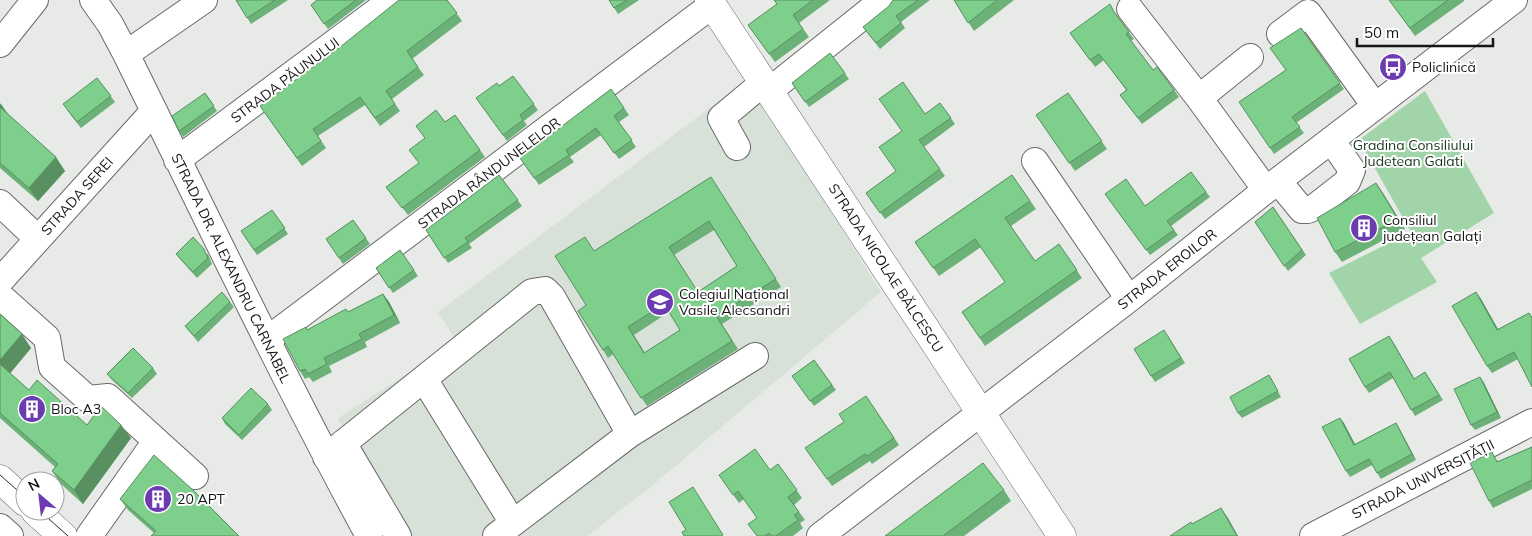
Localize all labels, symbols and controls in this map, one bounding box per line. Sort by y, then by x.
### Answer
scale bar [1357,15,1493,47]
text: 50 m [1364,23,1399,42]
street label: STRADA PĂUNULUI [227,33,343,127]
bus stop icon: Policlinică [1378,52,1408,82]
place label: Policlinică [1412,58,1476,76]
street label: STRADA RÂNDUNELELOR [414,113,564,233]
park label: Gradina Consiliului Judetean Galati [1353,136,1473,170]
street label: STRADA DR. ALEXANDRU CARNABEL [167,150,295,386]
street label: STRADA SEREI [37,153,117,239]
street label: STRADA NICOLAE BĂLCESCU [825,180,947,356]
place label: Consiliul județean Galați [1382,211,1482,245]
building icon: Consiliul județean Galați [1349,213,1379,243]
street label: STRADA EROILOR [1114,224,1220,313]
place label: Colegiul Național Vasile Alecsandri [679,285,790,319]
school or university icon: Colegiul Național Vasile Alecsandri [645,287,675,317]
building icon: Bloc A3 [17,394,47,424]
place label: Bloc A3 [51,400,101,418]
street label: STRADA UNIVERSITĂȚII [1349,435,1497,523]
north arrow [15,471,65,521]
text: N [25,474,43,495]
building icon: 20 APT [143,484,173,514]
place label: 20 APT [177,490,226,508]

